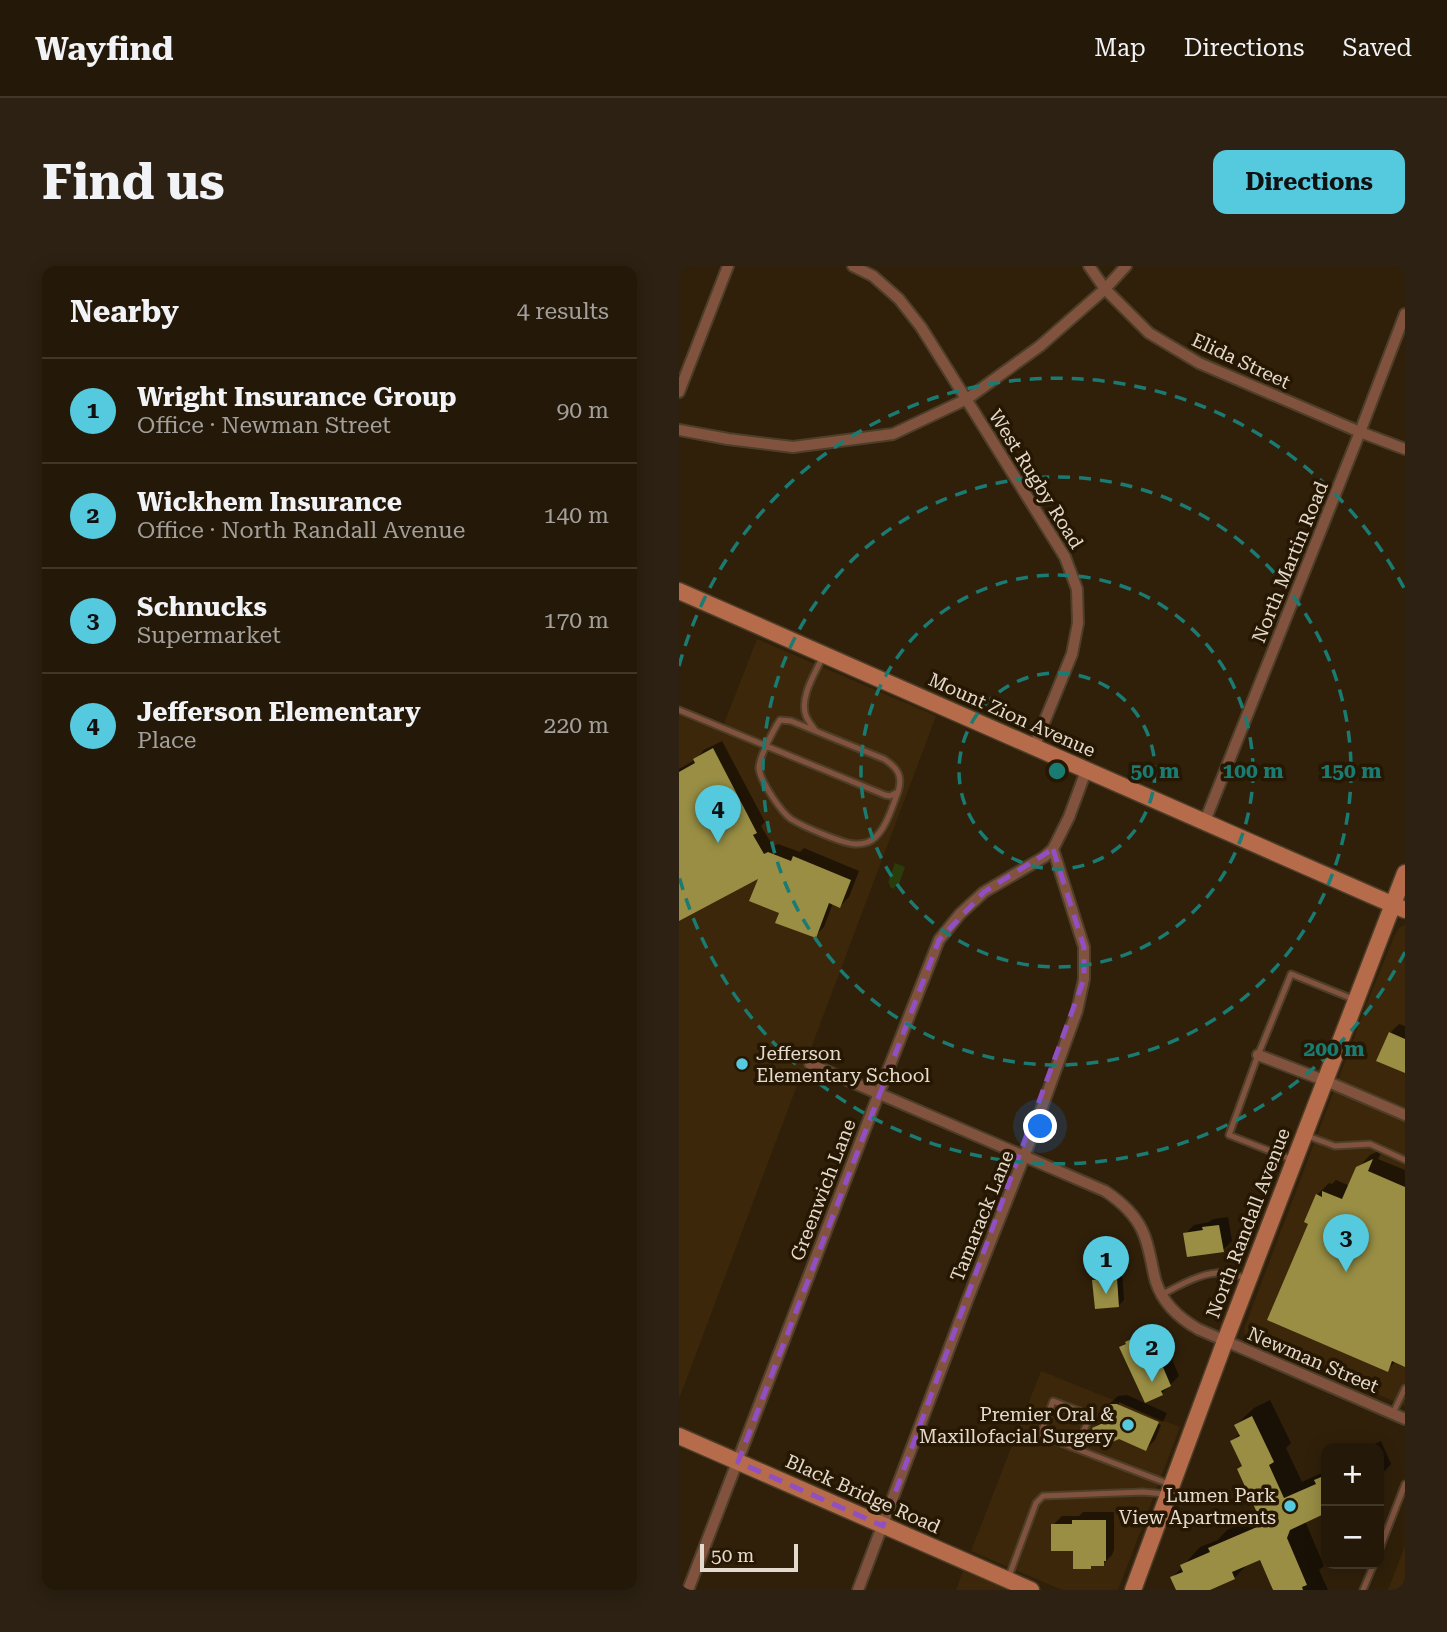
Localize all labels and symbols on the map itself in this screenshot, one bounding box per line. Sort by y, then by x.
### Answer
street label: Elida Street [1188,328,1294,394]
street label: West Rugby Road [984,405,1088,553]
street label: North Martin Road [1247,478,1333,646]
street label: Mount Zion Avenue [925,668,1099,762]
centre of rings [1045,759,1069,783]
text: 50 m [1130,759,1180,783]
text: 100 m [1223,759,1283,783]
text: 150 m [1321,759,1381,783]
pin: 4 [695,785,741,843]
text: 200 m [1304,1037,1364,1061]
place label: Jefferson Elementary School [756,1042,930,1087]
marker: Jefferson Elementary School [734,1056,750,1072]
your location [1023,1109,1057,1143]
street label: Greenwich Lane [785,1116,861,1264]
street label: North Randall Avenue [1201,1125,1295,1321]
street label: Tamarack Lane [945,1147,1019,1285]
pin: 3 [1323,1214,1369,1272]
pin: 1 [1083,1236,1129,1294]
street label: Newman Street [1244,1322,1382,1398]
pin: 2 [1129,1324,1175,1382]
place label: Premier Oral & Maxillofacial Surgery [919,1403,1115,1448]
marker: Premier Oral & Maxillofacial Surgery [1120,1417,1136,1433]
street label: Black Bridge Road [782,1449,944,1539]
place label: Lumen Park View Apartments [1119,1484,1276,1529]
marker: Lumen Park View Apartments [1282,1498,1298,1514]
scale bar [700,1541,798,1573]

